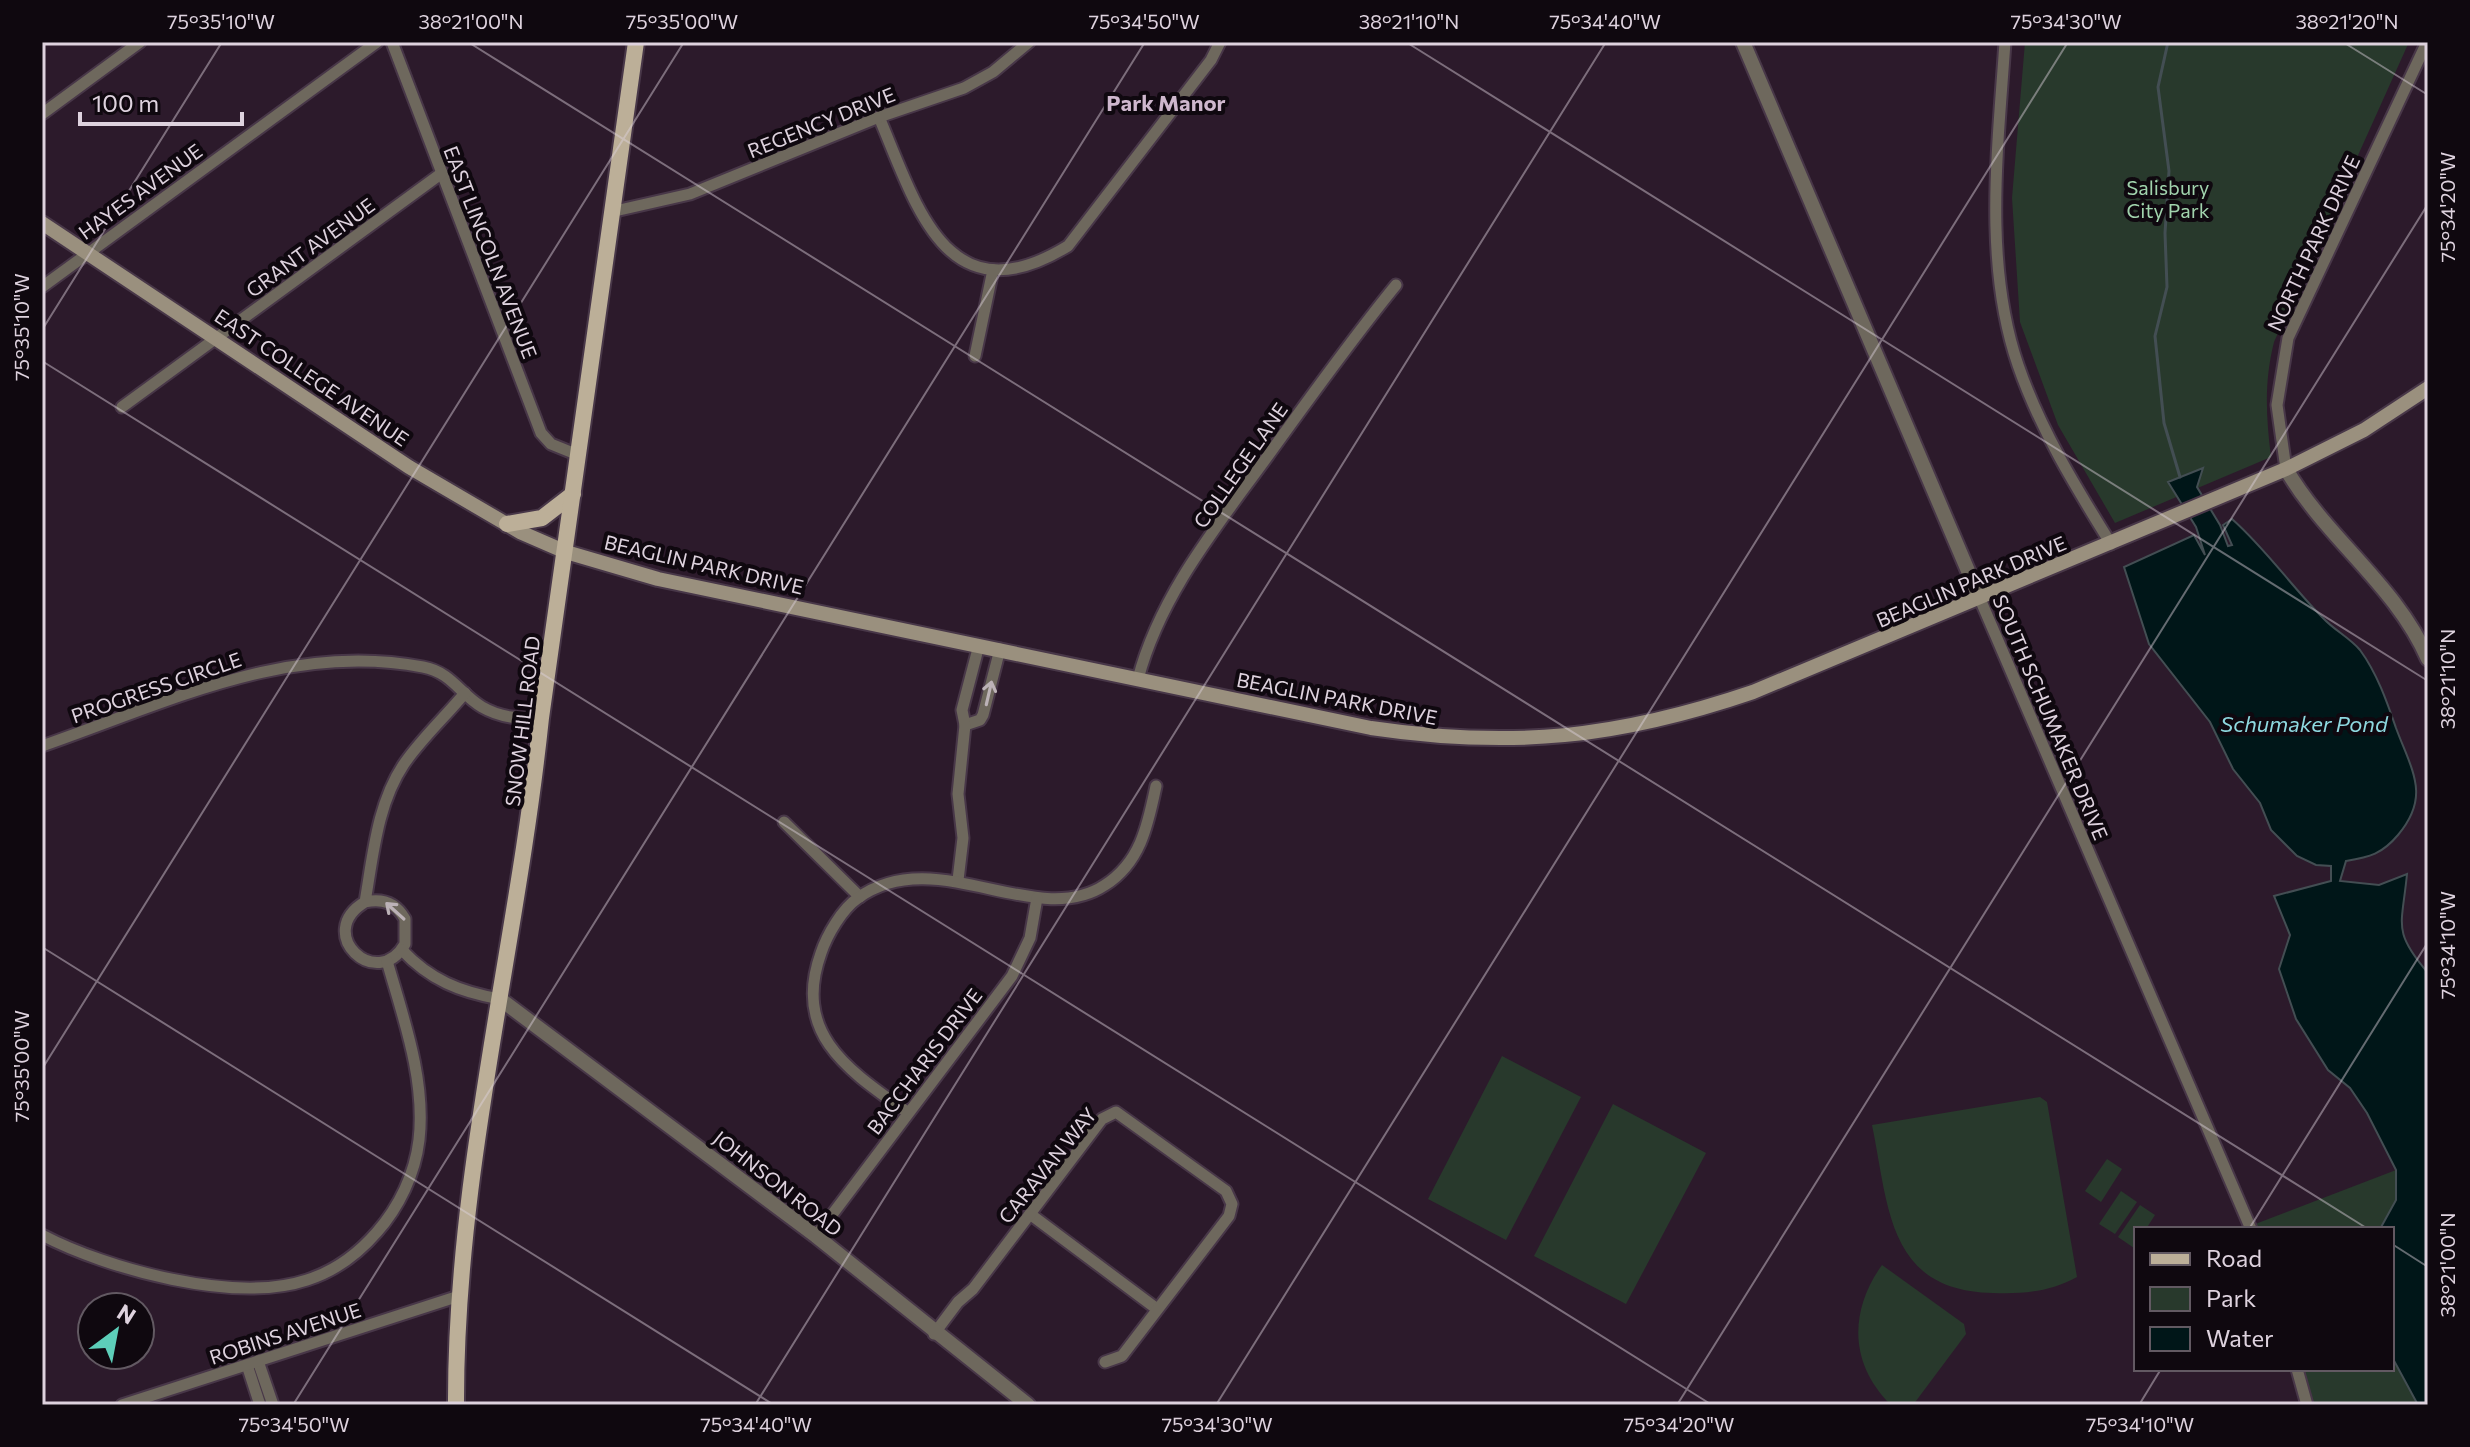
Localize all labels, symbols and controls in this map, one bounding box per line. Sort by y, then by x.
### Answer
text: 75°35'10"W [167,9,275,33]
text: 38°21'00"N [418,9,524,33]
text: 75°35'00"W [626,9,738,33]
text: 75°34'50"W [1088,9,1200,33]
text: 38°21'10"N [1359,9,1459,33]
text: 75°34'40"W [1549,9,1661,33]
text: 75°34'30"W [2010,9,2122,33]
text: 38°21'20"N [2295,9,2399,33]
scale bar [80,76,242,126]
street label: REGENCY DRIVE [744,82,898,162]
text: 100 m [92,88,159,117]
district label: Park Manor [1106,89,1226,116]
street label: HAYES AVENUE [73,138,207,244]
street label: EAST LINCOLN AVENUE [439,142,543,362]
street label: NORTH PARK DRIVE [2262,151,2364,335]
text: 75°34'20"W [2435,152,2459,262]
park label: Salisbury City Park [2126,175,2210,222]
street label: GRANT AVENUE [241,192,379,302]
text: 75°35'10"W [9,273,33,381]
street label: EAST COLLEGE AVENUE [211,303,413,451]
street label: COLLEGE LANE [1188,398,1292,532]
street label: BEAGLIN PARK DRIVE [602,529,806,599]
street label: BEAGLIN PARK DRIVE [1872,530,2070,632]
street label: SOUTH SCHUMAKER DRIVE [1988,591,2114,843]
text: 38°21'10"N [2435,629,2459,729]
street label: SNOW HILL ROAD [500,634,544,808]
street label: PROGRESS CIRCLE [68,647,244,727]
street label: BEAGLIN PARK DRIVE [1235,667,1439,729]
one-way arrow [982,680,997,706]
water label: Schumaker Pond [2220,710,2389,737]
text: 75°34'10"W [2435,891,2459,999]
one-way arrow [386,902,406,920]
street label: BACCHARIS DRIVE [861,983,987,1139]
text: 75°35'00"W [9,1010,33,1122]
street label: CARAVAN WAY [993,1102,1101,1228]
street label: JOHNSON ROAD [709,1125,847,1241]
text: 38°21'00"N [2435,1212,2459,1318]
legend [2134,1227,2394,1371]
text: Road [2206,1243,2262,1272]
text: Park [2206,1283,2256,1312]
north arrow [76,1291,156,1371]
street label: ROBINS AVENUE [206,1297,364,1369]
text: N [113,1298,141,1329]
text: Water [2206,1323,2274,1352]
text: 75°34'50"W [238,1412,350,1436]
text: 75°34'40"W [700,1412,812,1436]
text: 75°34'30"W [1161,1412,1273,1436]
text: 75°34'20"W [1624,1412,1734,1436]
text: 75°34'10"W [2086,1412,2194,1436]

